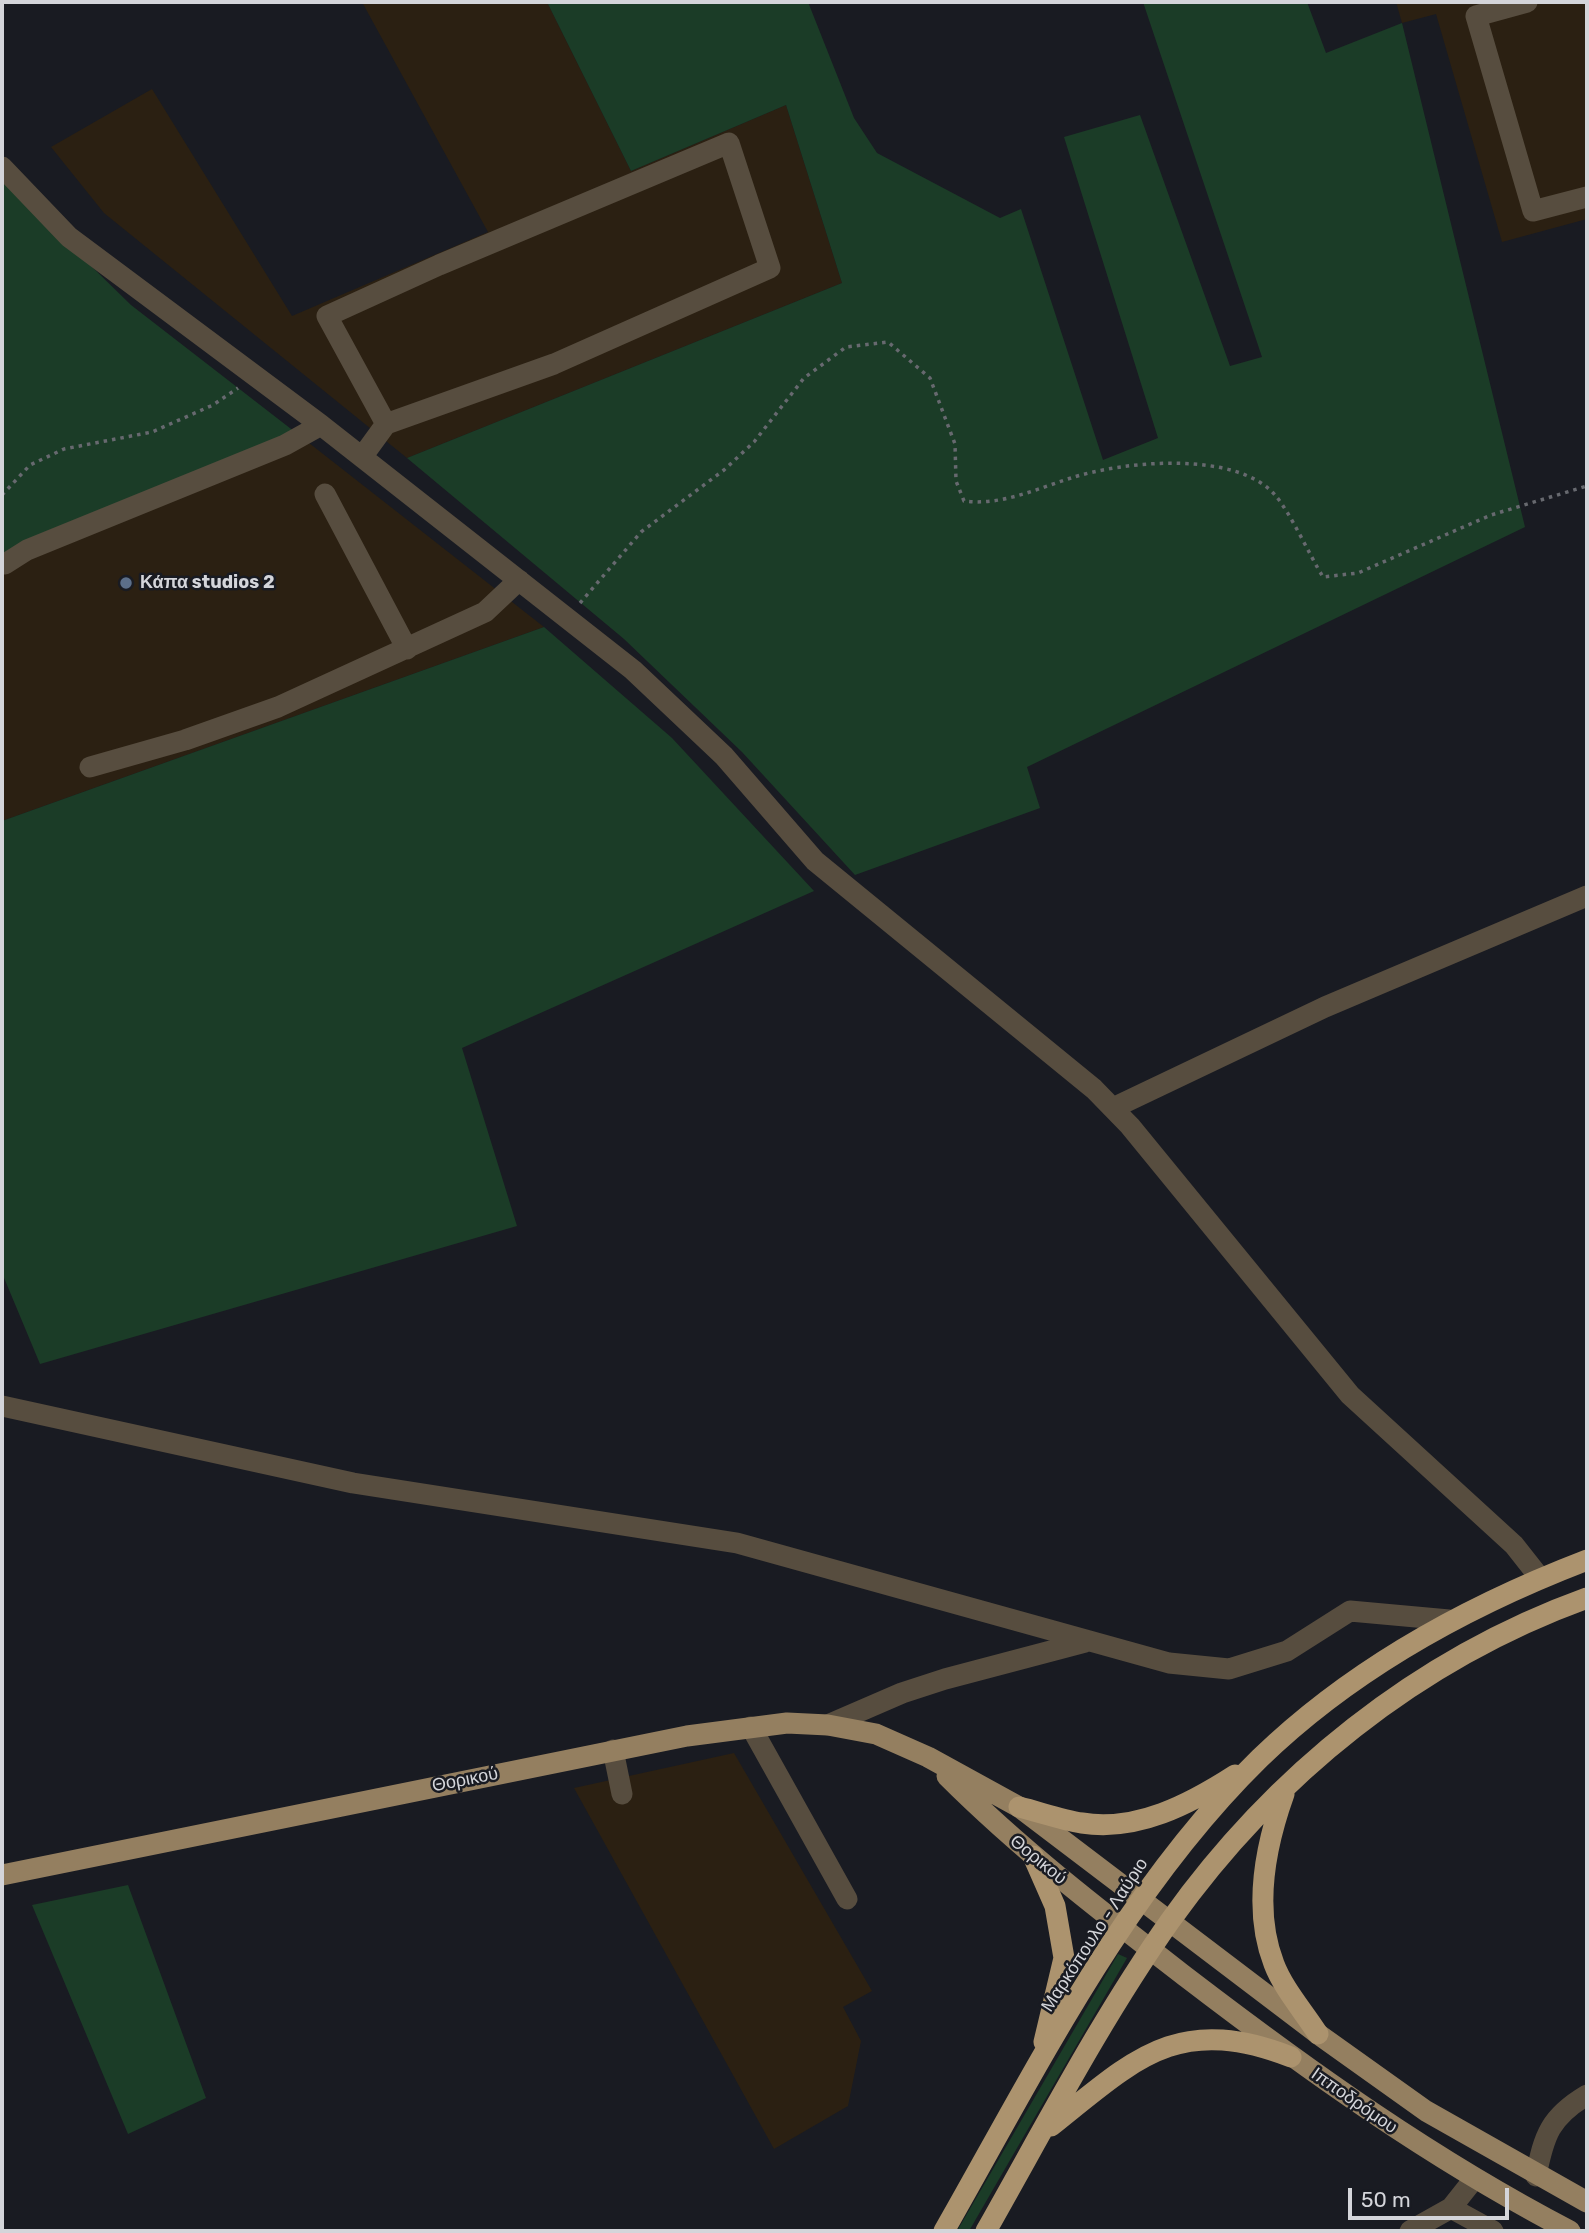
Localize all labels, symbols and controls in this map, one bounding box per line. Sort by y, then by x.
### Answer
place label: Κάπα studios 2 [140,572,275,594]
marker: Κάπα studios 2 [118,575,134,591]
street label: Θορικού [430,1763,500,1797]
street label: Θορικού [1005,1831,1071,1889]
street label: Μαρκόπουλο - Λαύριο [1037,1854,1153,2016]
street label: Ιπποδρόμου [1307,2063,1401,2139]
scale bar [1351,2174,1512,2218]
text: 50 m [1361,2187,1411,2212]

